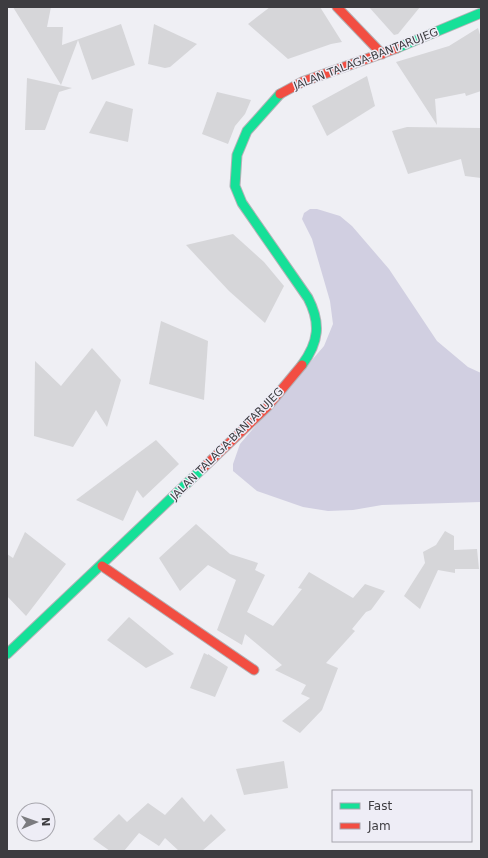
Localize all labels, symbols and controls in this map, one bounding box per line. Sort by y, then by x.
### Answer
street label: JALAN TALAGA-BANTARUJEG [291,25,440,93]
street label: JALAN TALAGA-BANTARUJEG [167,385,286,504]
legend [332,790,472,842]
text: Fast [368,799,392,813]
north arrow [16,802,56,842]
text: N [39,817,52,827]
text: Jam [367,819,391,833]

